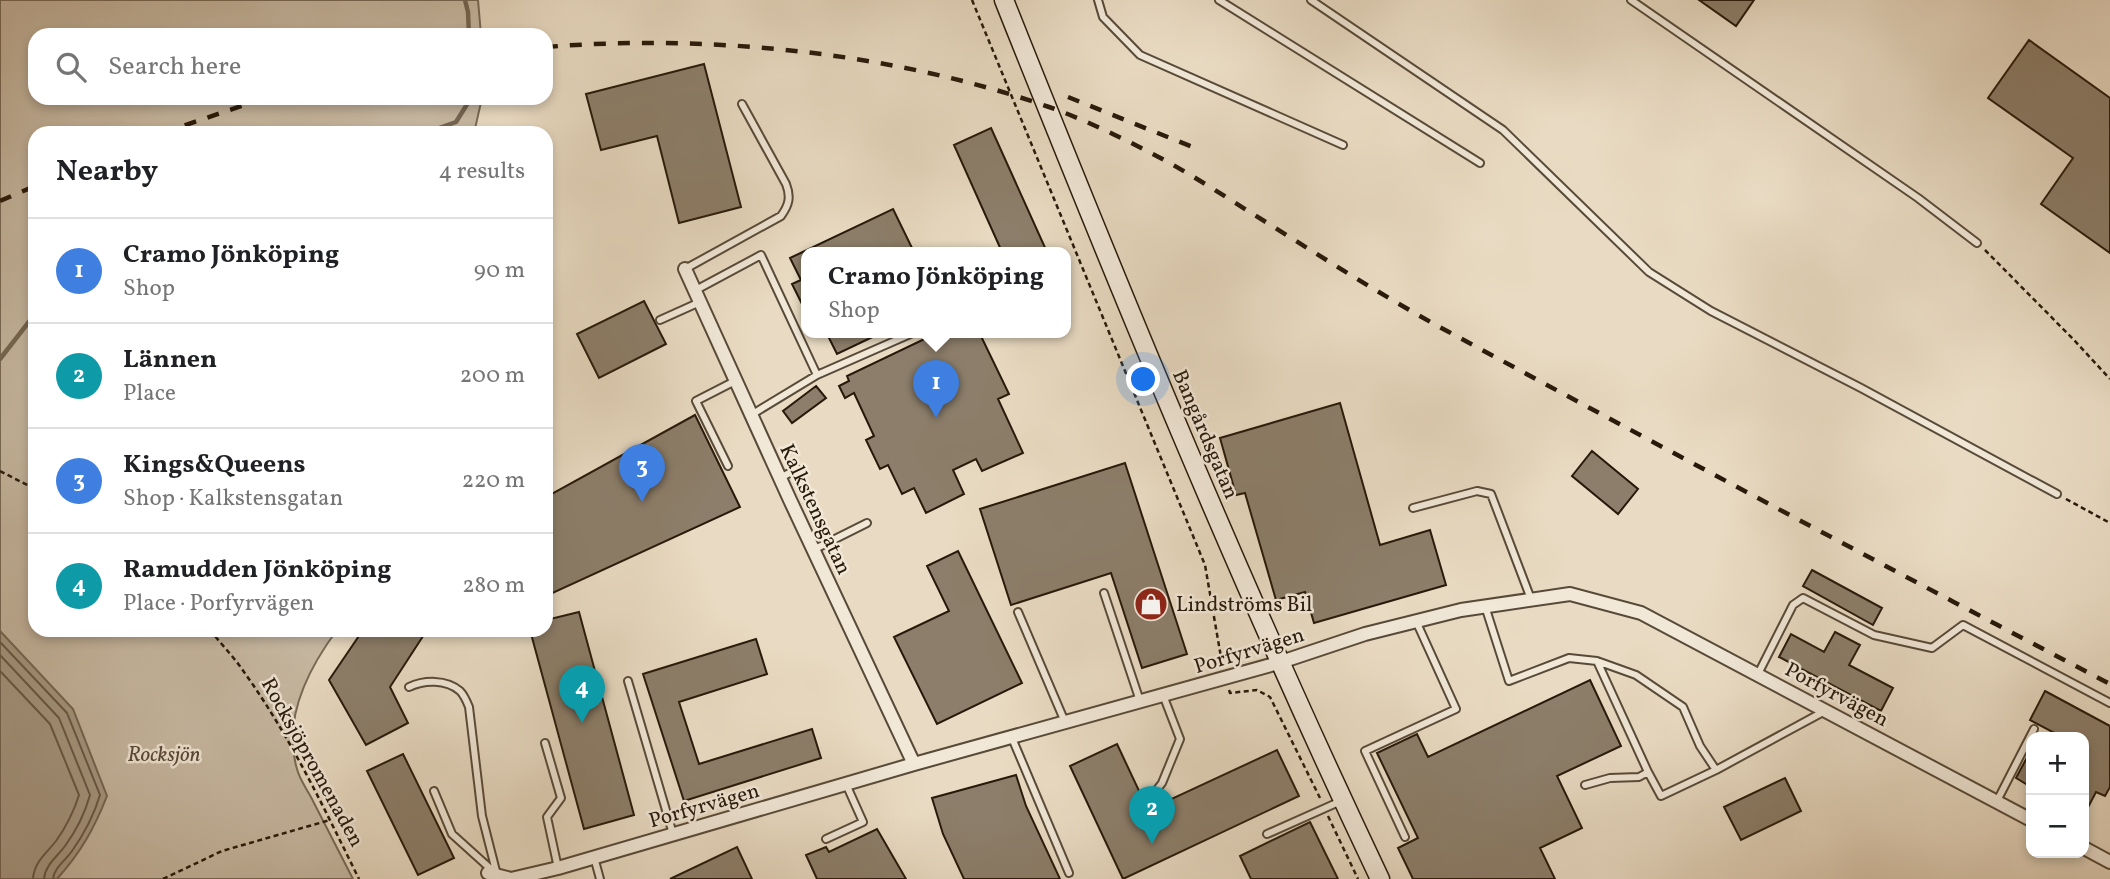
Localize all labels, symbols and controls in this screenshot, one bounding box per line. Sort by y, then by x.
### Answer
search box [28,28,553,105]
icon: search [52,48,90,86]
text: Search here [108,49,241,85]
text: Nearby [56,151,158,193]
text: 4 results [439,156,525,188]
text: Cramo Jönköping [123,237,339,273]
popup [801,247,1071,338]
text: 1 [74,255,84,287]
text: 90 m [474,255,525,287]
text: Cramo Jönköping [828,259,1044,295]
text: Shop [123,273,175,305]
text: Shop [828,295,880,327]
text: Lännen [123,342,217,378]
text: 2 [73,360,85,392]
text: 200 m [460,360,525,392]
pin: 1 [913,360,959,418]
your location [1126,362,1160,396]
street label: Bangårdsgatan [1164,365,1245,504]
text: Place [123,378,176,410]
street label: Kalkstensgatan [772,439,858,580]
pin: 3 [619,444,665,502]
text: Kings&Queens [123,447,306,483]
text: 3 [73,465,85,497]
text: 220 m [462,465,525,497]
text: Shop · Kalkstensgatan [123,483,343,515]
text: Ramudden Jönköping [123,552,391,588]
text: 4 [72,570,86,602]
text: 280 m [462,570,525,602]
shop icon: Lindströms Bil [1132,585,1170,623]
text: Place · Porfyrvägen [123,588,314,620]
place label: Lindströms Bil [1176,591,1312,620]
street label: Porfyrvägen [1191,621,1308,682]
street label: Porfyrvägen [1779,656,1893,735]
pin: 4 [559,665,605,723]
street label: Rocksjöpromenaden [253,673,370,853]
map controls [2026,732,2089,858]
button: + [2026,732,2089,795]
park label: Rocksjön [128,741,201,770]
street label: Porfyrvägen [646,777,763,836]
pin: 2 [1129,786,1175,844]
button: − [2026,795,2089,858]

